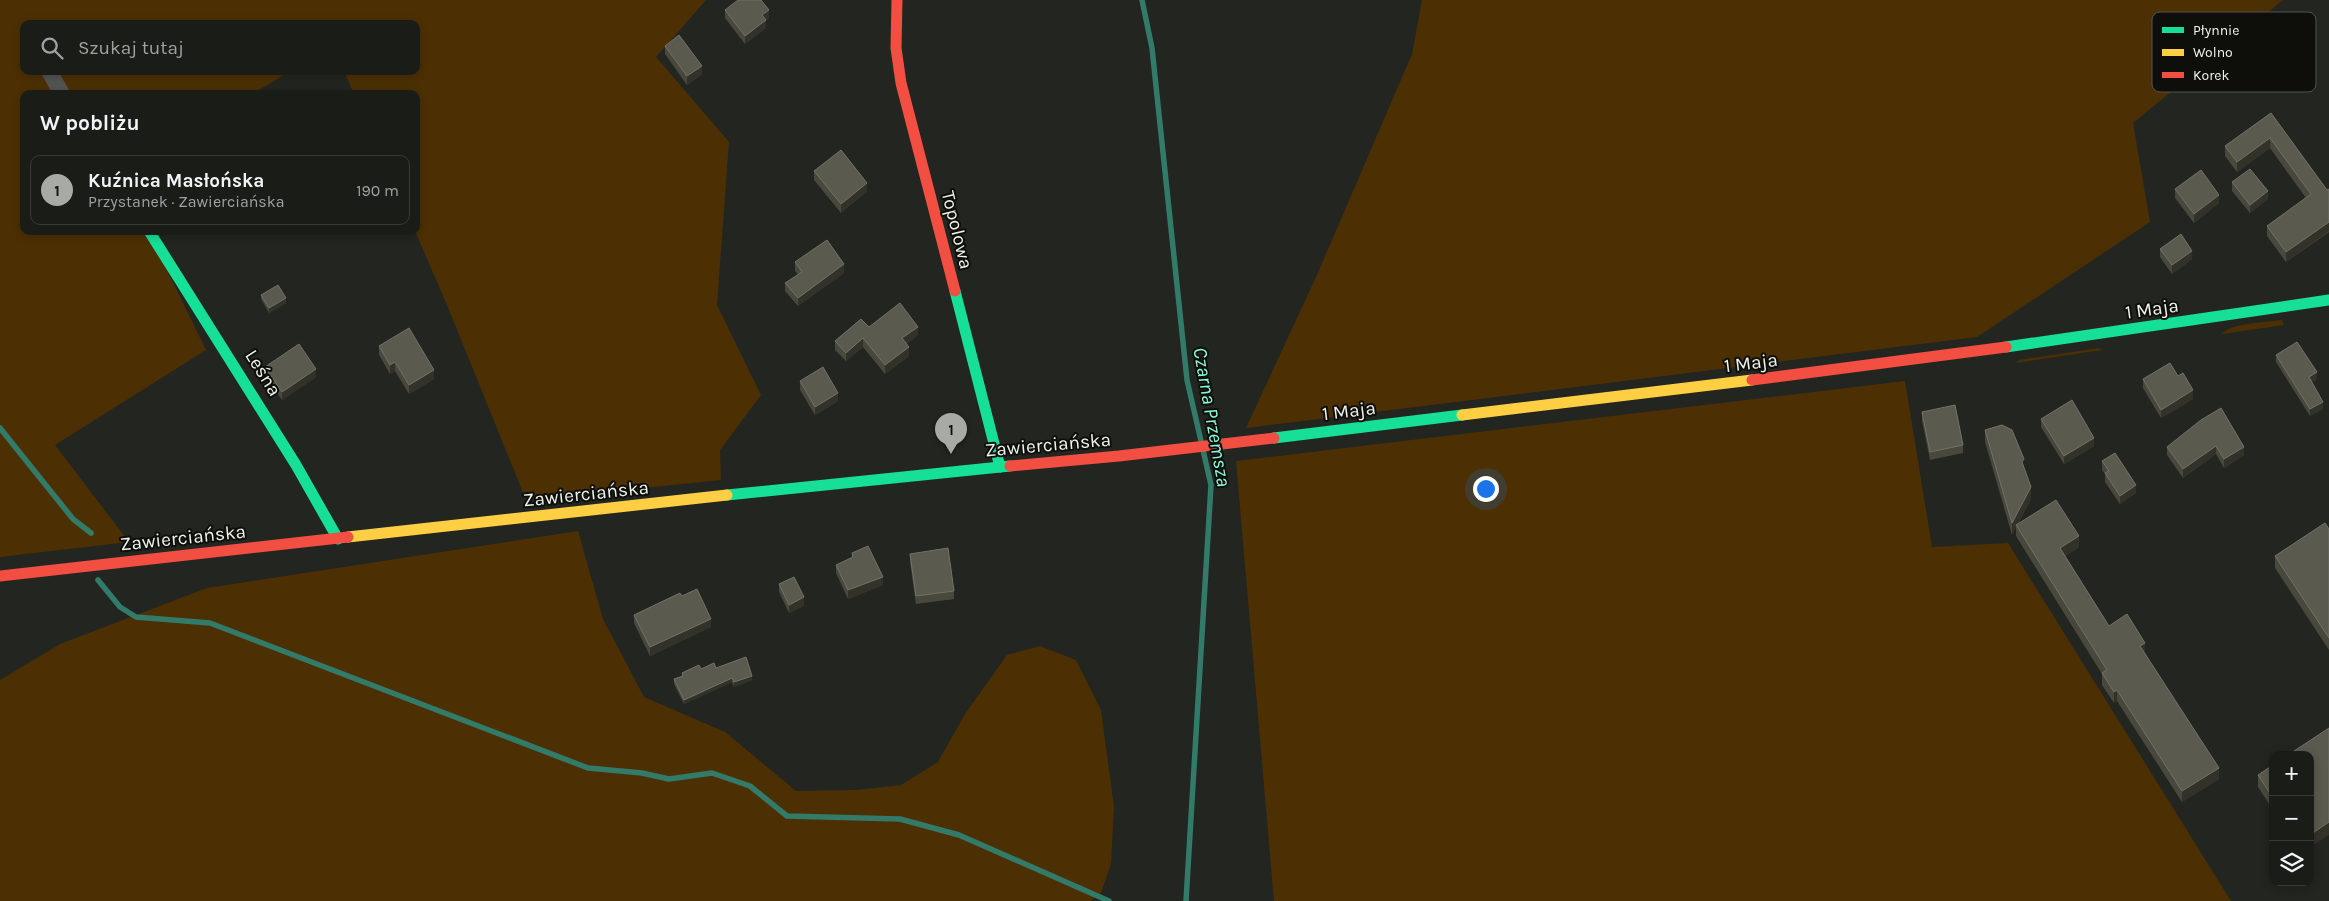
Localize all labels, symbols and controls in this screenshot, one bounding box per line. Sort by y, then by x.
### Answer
legend [2152,12,2316,92]
search box [20,20,420,75]
text: Płynnie [2193,22,2239,39]
icon: search [38,34,66,62]
text: Szukaj tutaj [78,37,184,59]
text: Wolno [2193,44,2233,61]
text: Korek [2193,67,2229,84]
text: W pobliżu [40,111,140,135]
text: Kuźnica Masłońska [88,170,264,192]
text: 1 [54,181,60,200]
text: 190 m [356,181,399,200]
street label: Topolowa [937,189,977,271]
text: Przystanek · Zawierciańska [88,192,285,211]
street label: 1 Maja [2124,294,2180,324]
water label: Czarna Przemsza [1188,345,1236,489]
street label: Leśna [240,346,286,400]
street label: 1 Maja [1723,349,1779,377]
street label: 1 Maja [1321,397,1377,425]
pin: 1 [935,413,967,454]
street label: Zawierciańska [984,429,1112,461]
street label: Zawierciańska [522,476,650,512]
your location [1473,476,1499,502]
street label: Zawierciańska [119,520,247,556]
map controls [2269,751,2314,886]
button: + [2269,751,2314,796]
button: − [2269,796,2314,841]
button: layers [2269,841,2314,886]

